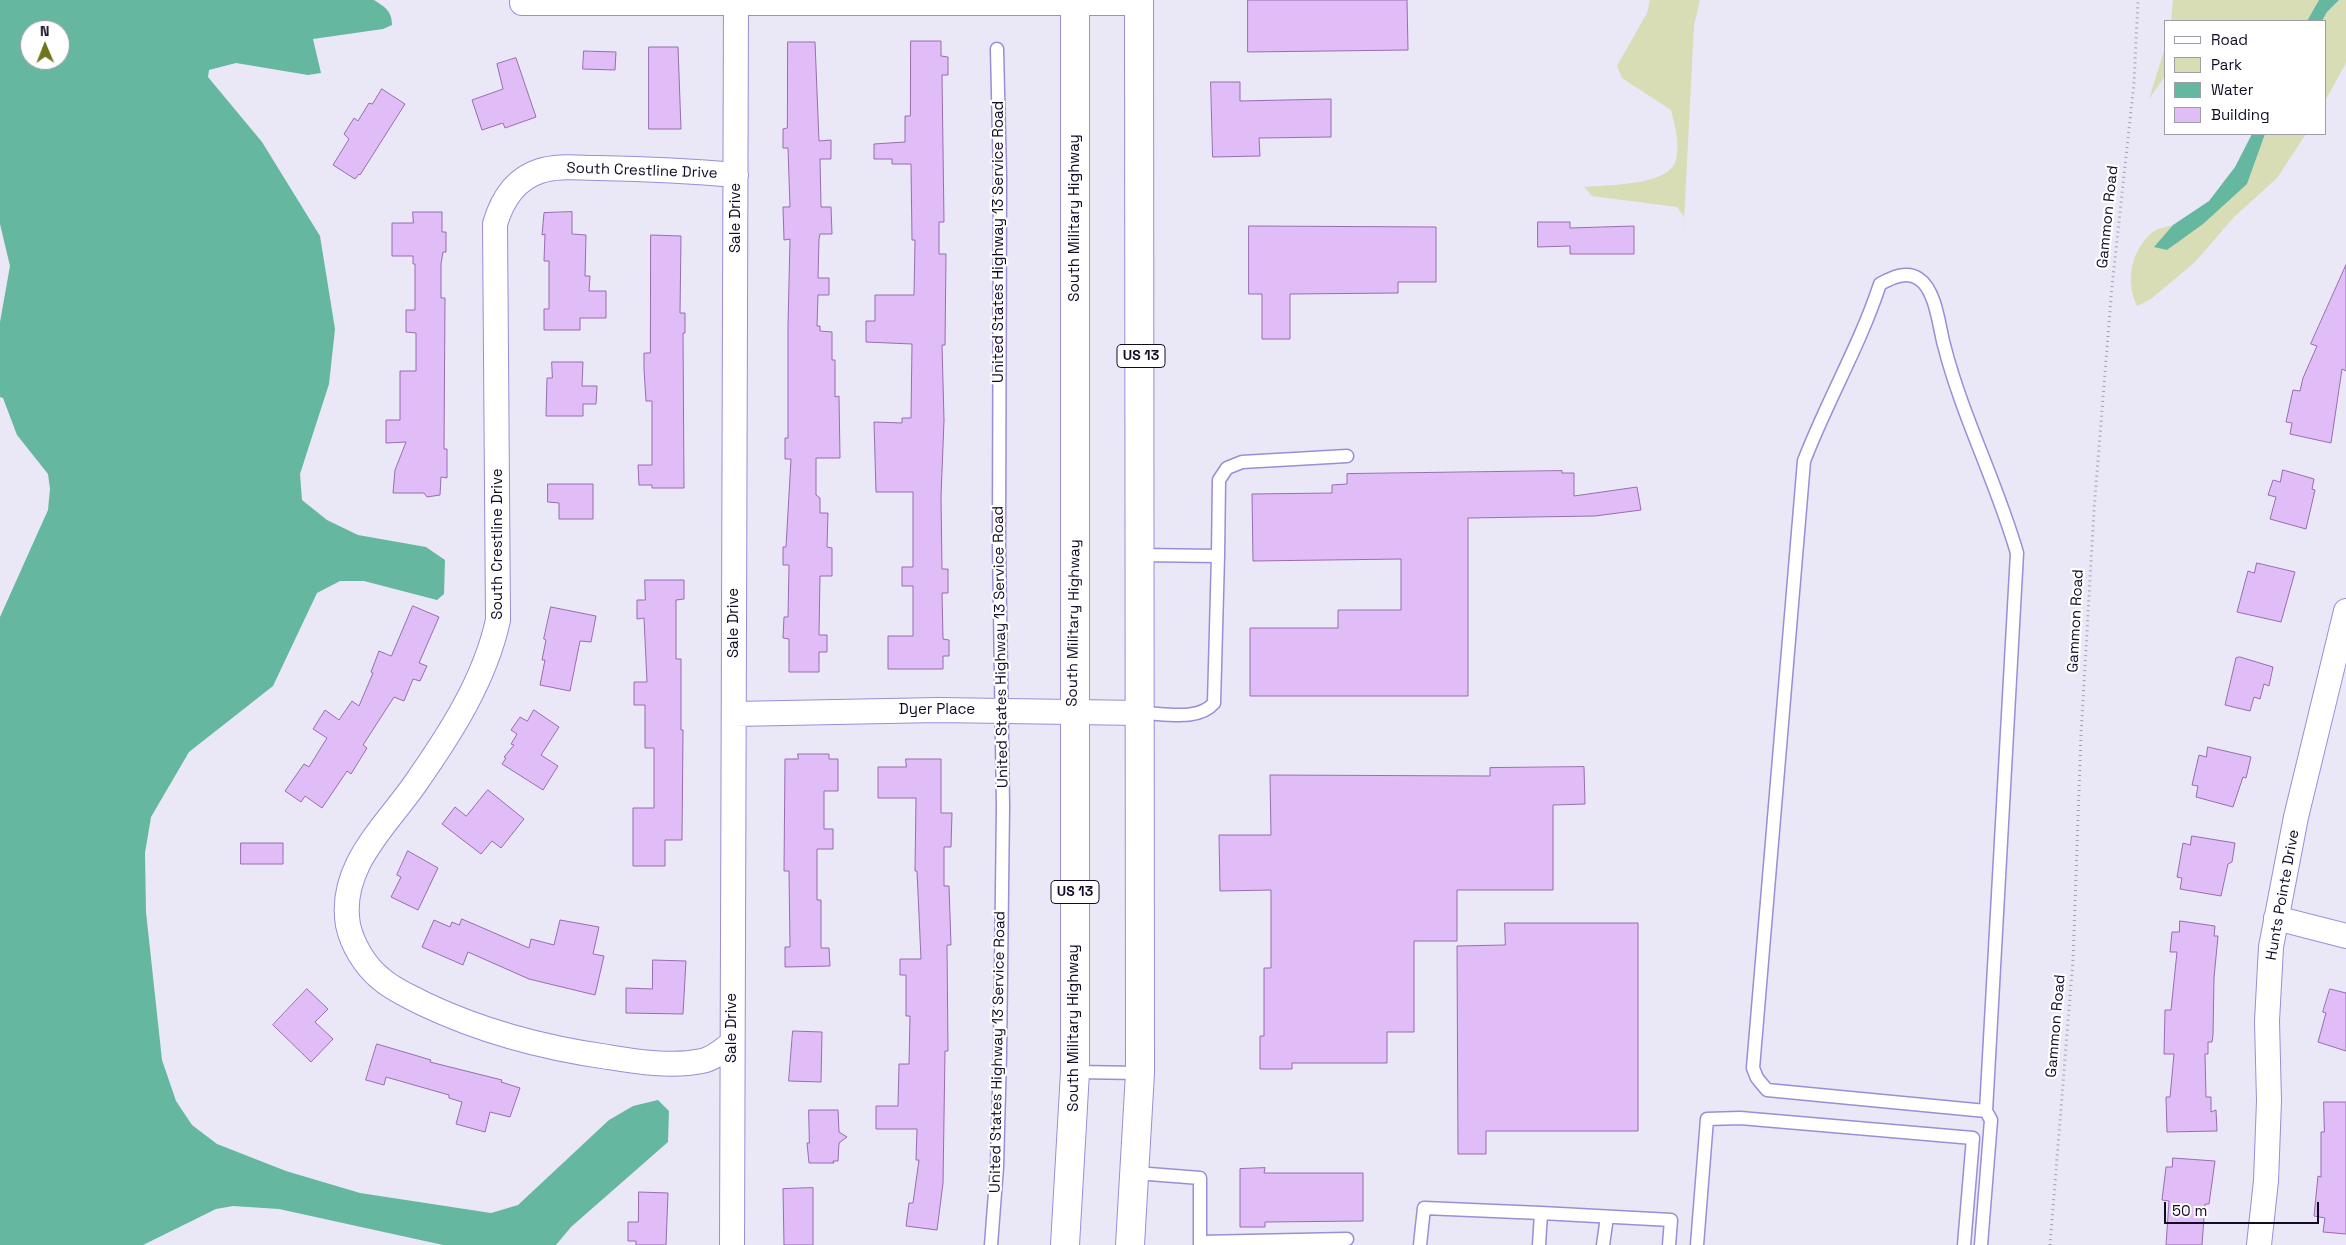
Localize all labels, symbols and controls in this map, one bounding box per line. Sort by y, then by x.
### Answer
north arrow [20,20,70,70]
legend [2164,20,2326,135]
text: N [40,22,50,40]
text: Road [2211,30,2248,49]
text: Park [2211,55,2242,74]
text: Water [2211,80,2253,99]
street label: United States Highway 13 Service Road [990,101,1008,383]
text: Building [2211,105,2270,124]
street label: South Military Highway [1066,134,1084,302]
street label: South Crestline Drive [566,159,718,183]
street label: Gammon Road [2094,165,2122,269]
street label: Sale Drive [727,183,745,253]
road number: US 13 [1117,344,1165,368]
street label: South Crestline Drive [489,468,507,620]
street label: United States Highway 13 Service Road [990,506,1012,788]
street label: South Military Highway [1064,539,1084,707]
street label: Gammon Road [2064,569,2088,673]
street label: Sale Drive [725,588,743,658]
street label: Dyer Place [899,701,975,719]
street label: Hunts Pointe Drive [2263,828,2303,962]
road number: US 13 [1051,880,1099,904]
street label: United States Highway 13 Service Road [987,911,1009,1193]
street label: South Military Highway [1065,944,1083,1112]
street label: Gammon Road [2043,974,2069,1078]
street label: Sale Drive [723,993,741,1063]
scale bar [2166,1192,2321,1224]
text: 50 m [2172,1201,2207,1220]

